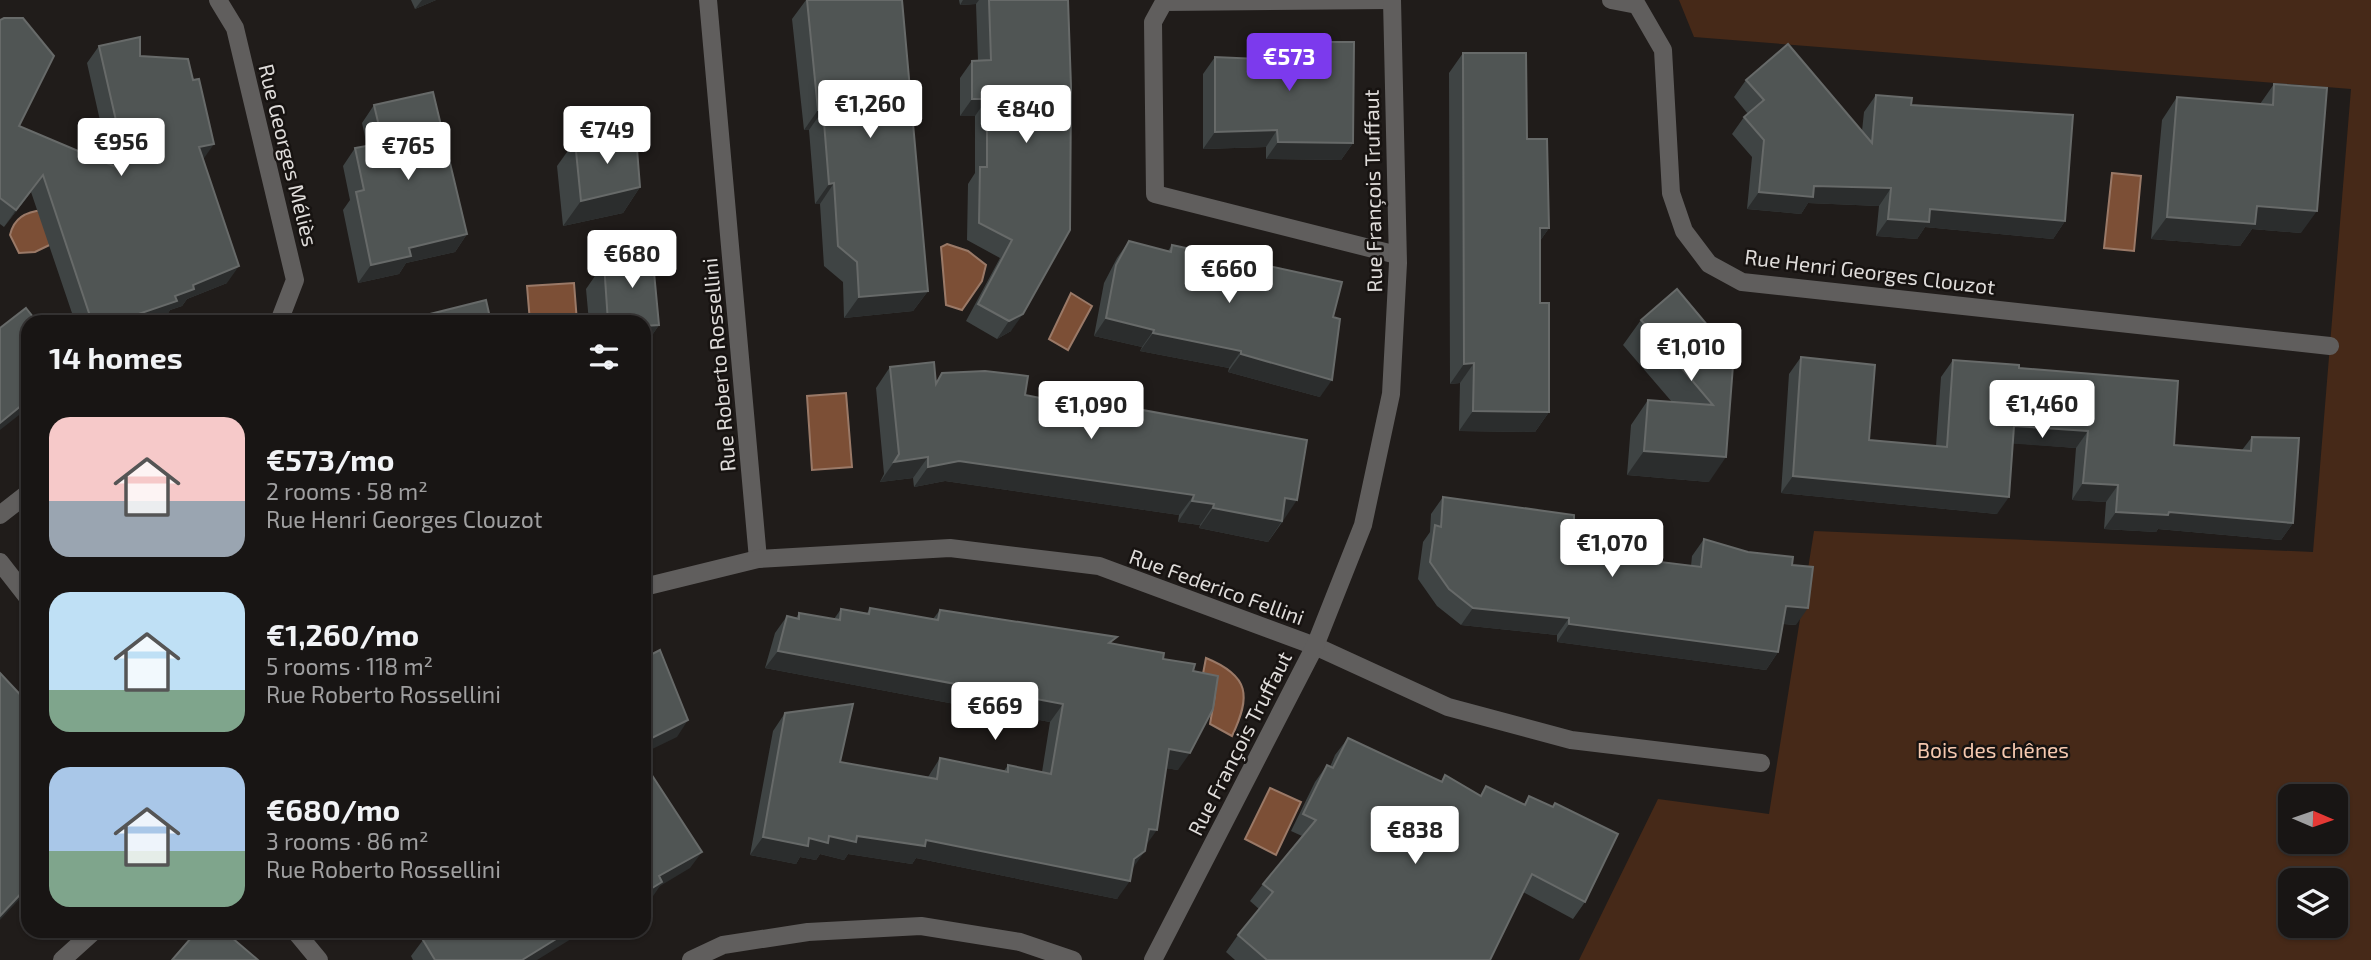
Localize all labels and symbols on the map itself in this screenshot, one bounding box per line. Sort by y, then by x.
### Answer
pin: €573 [1248,34,1330,93]
street label: Rue Georges Méliès [254,61,324,249]
pin: €1,260 [813,80,927,140]
pin: €840 [985,86,1067,145]
street label: Rue François Truffaut [1358,89,1388,293]
pin: €749 [566,106,648,166]
pin: €956 [80,118,162,178]
pin: €765 [367,122,449,182]
pin: €680 [591,230,673,290]
street label: Rue Henri Georges Clouzot [1743,243,1997,299]
pin: €660 [1188,246,1270,305]
street label: Rue Roberto Rossellini [696,257,740,473]
pin: €1,010 [1634,324,1748,383]
pin: €1,460 [1985,380,2099,440]
pin: €1,090 [1034,382,1148,441]
pin: €1,070 [1555,520,1669,579]
street label: Rue Federico Fellini [1126,543,1308,629]
street label: Rue François Truffaut [1182,647,1298,840]
pin: €669 [954,682,1036,742]
park label: Bois des chênes [1917,737,2069,762]
north arrow [2278,784,2348,854]
pin: €838 [1374,806,1456,866]

